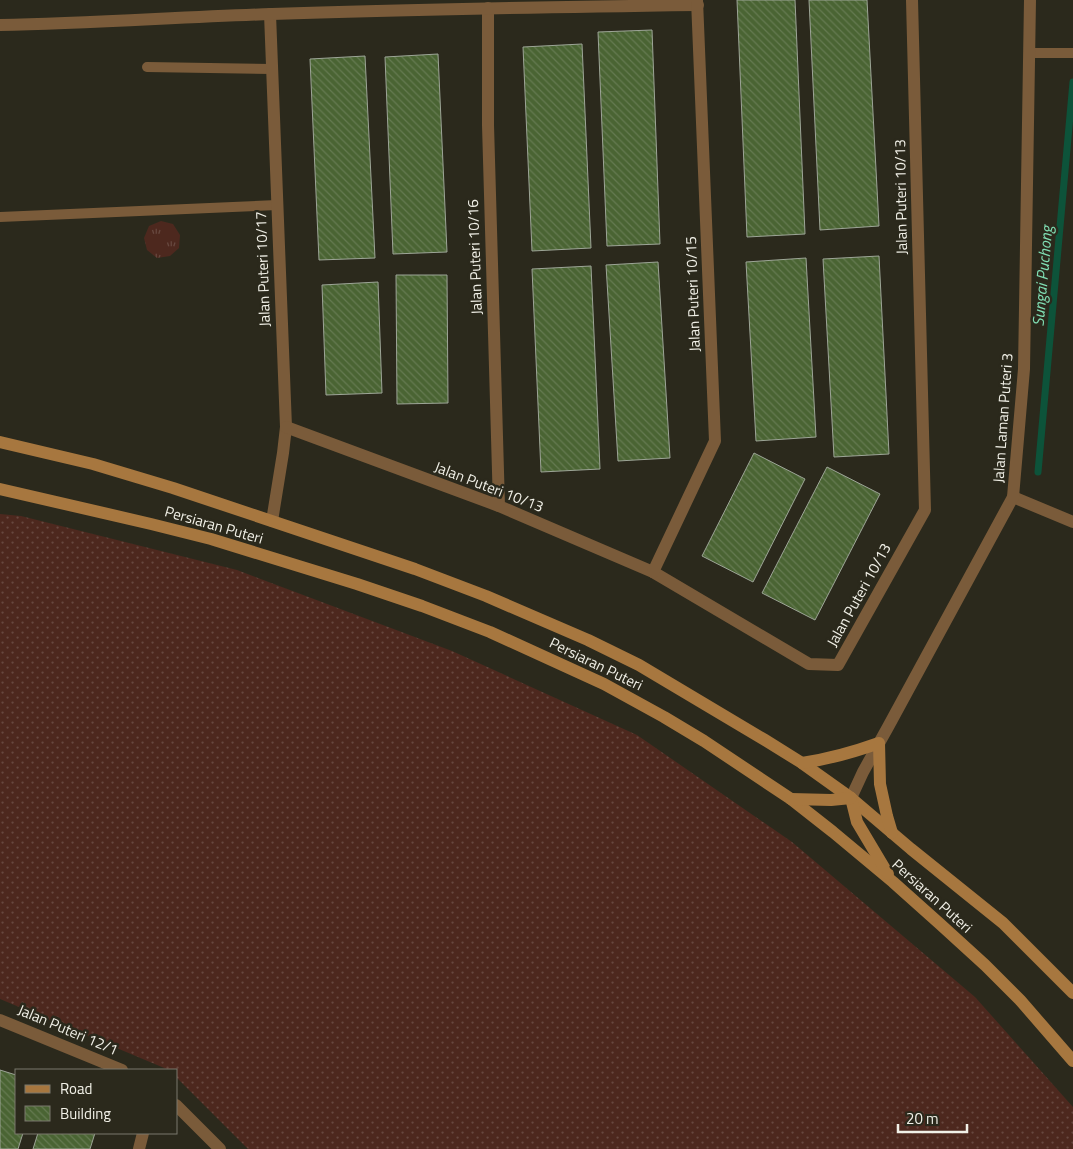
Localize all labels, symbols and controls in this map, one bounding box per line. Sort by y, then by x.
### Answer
street label: Jalan Puteri 10/13 [888,139,913,255]
street label: Jalan Puteri 10/16 [461,199,488,315]
street label: Jalan Puteri 10/17 [249,211,276,327]
water label: Sungai Puchong [1026,222,1059,327]
street label: Jalan Puteri 10/15 [679,236,706,352]
street label: Jalan Laman Puteri 3 [986,352,1019,484]
street label: Jalan Puteri 10/13 [431,455,547,518]
street label: Persiaran Puteri [162,499,266,550]
street label: Jalan Puteri 10/13 [821,539,897,651]
street label: Persiaran Puteri [546,631,647,696]
street label: Persiaran Puteri [887,853,978,938]
street label: Jalan Puteri 12/1 [14,998,122,1061]
legend [15,1069,178,1134]
text: Road [60,1077,92,1100]
text: Building [60,1102,111,1125]
scale bar [898,1102,967,1134]
text: 20 m [906,1107,939,1130]

